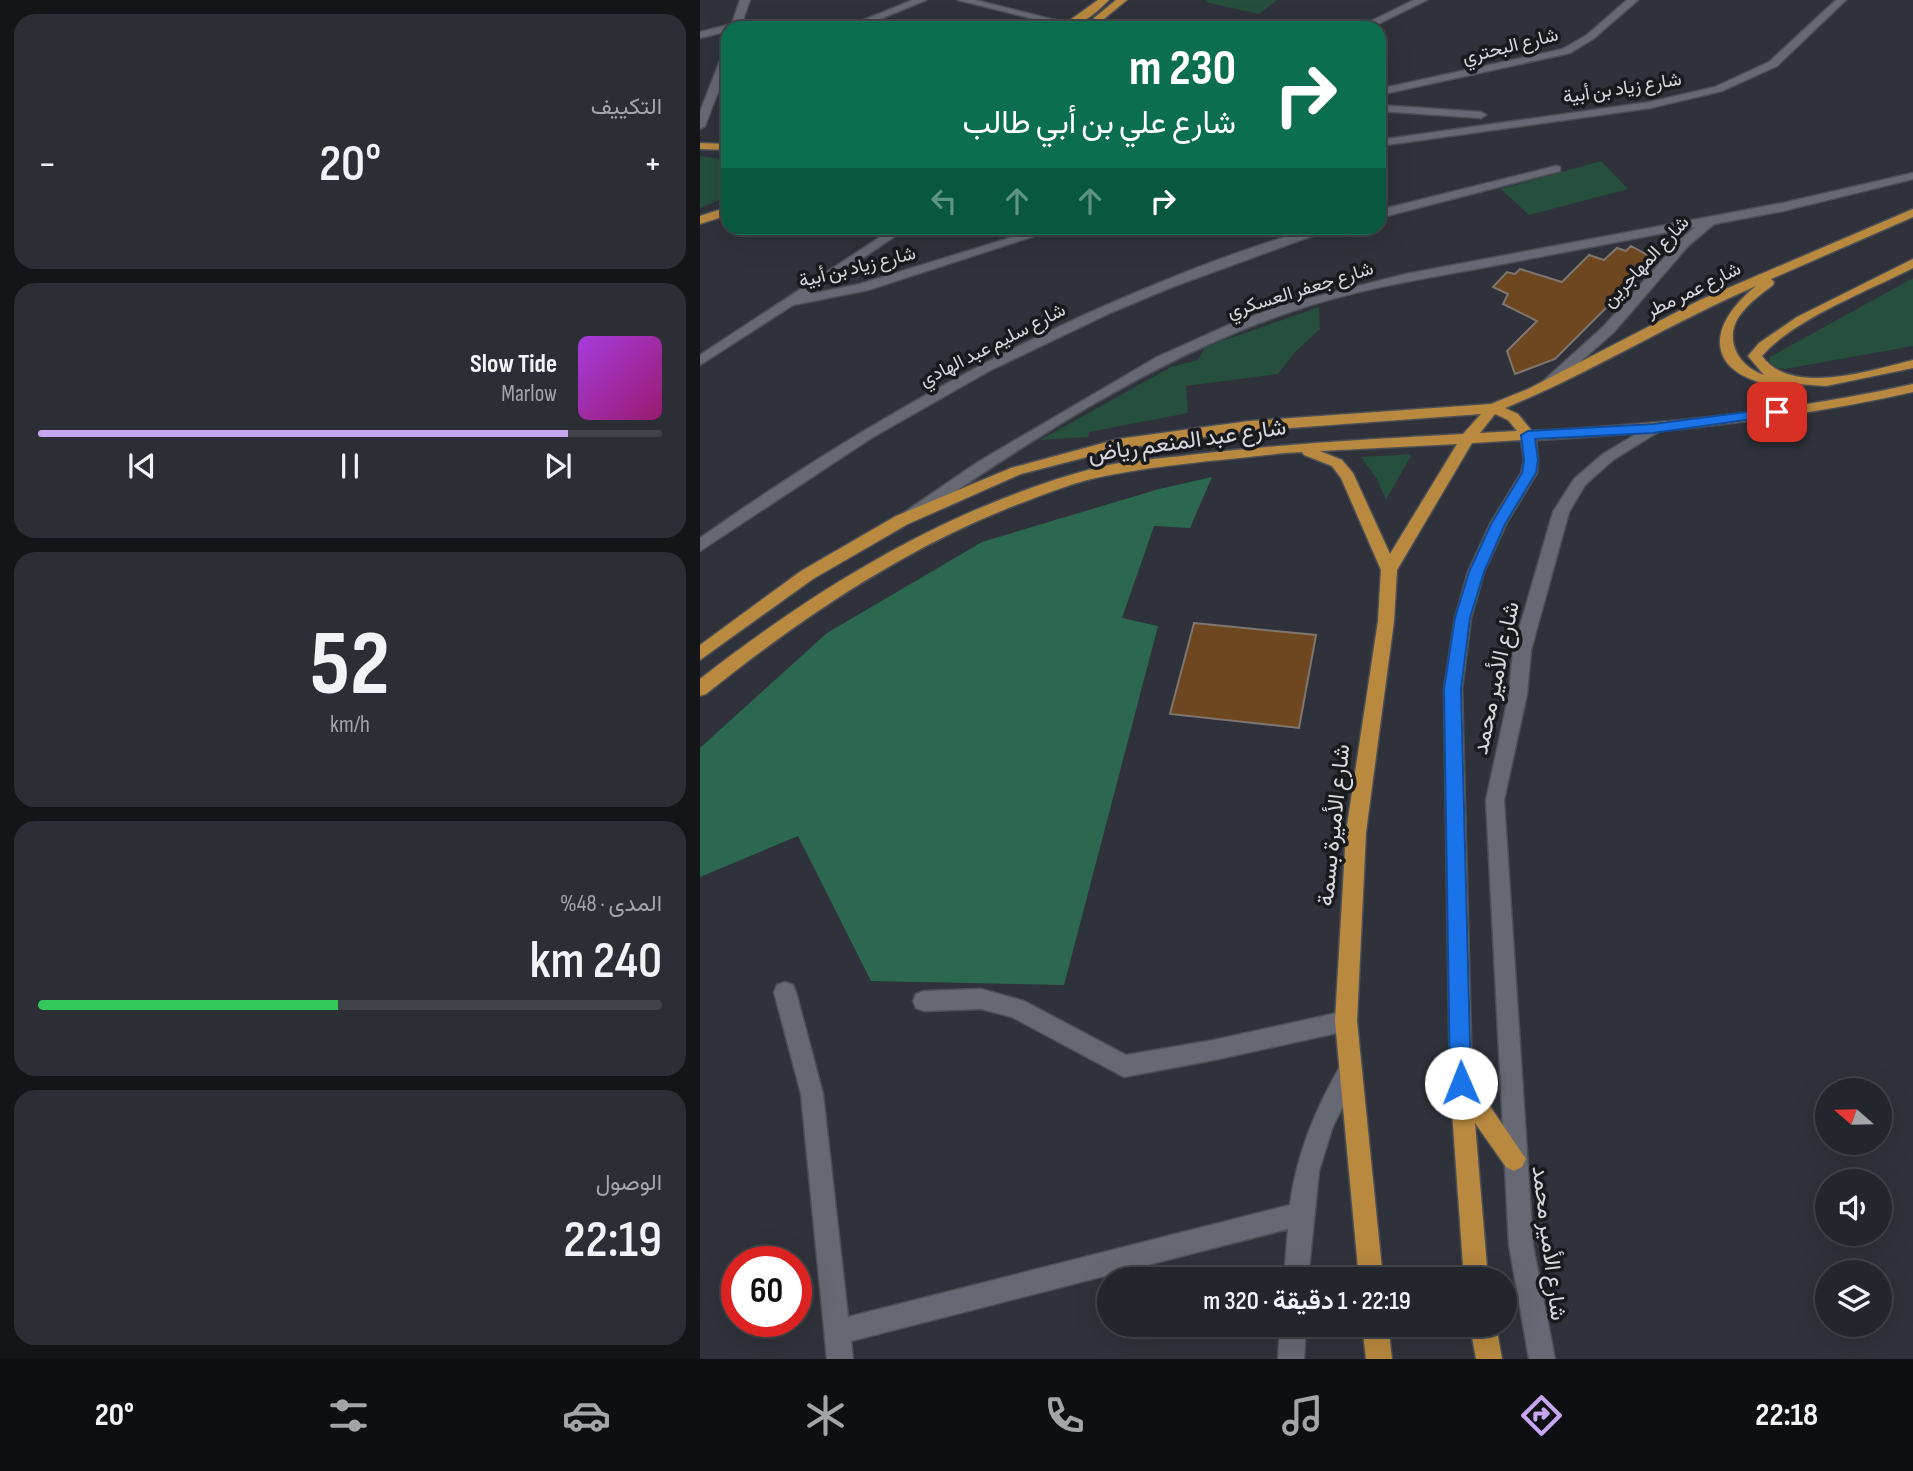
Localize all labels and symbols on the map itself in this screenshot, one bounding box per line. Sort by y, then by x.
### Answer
street label: شارع البحتري [1460,23,1562,72]
street label: شارع زياد بن أبية [1561,68,1683,109]
street label: شارع المهاجرين [1598,211,1694,313]
street label: شارع زياد بن أبية [796,242,918,293]
street label: شارع جعفر العسكري [1224,257,1377,327]
street label: شارع عمر مطر [1642,257,1745,324]
street label: شارع سليم عبد الهادي [916,299,1071,395]
pin [1747,382,1807,442]
street label: شارع عبد المنعم رياض [1086,413,1288,470]
street label: شارع الأمير محمد [1466,599,1527,757]
street label: شارع الأميرة بسمة [1312,743,1357,907]
position arrow [1424,1046,1498,1120]
north arrow [1815,1078,1892,1155]
street label: شارع الأمير محمد [1525,1164,1572,1322]
speed limit sign: 60 [721,1246,812,1337]

